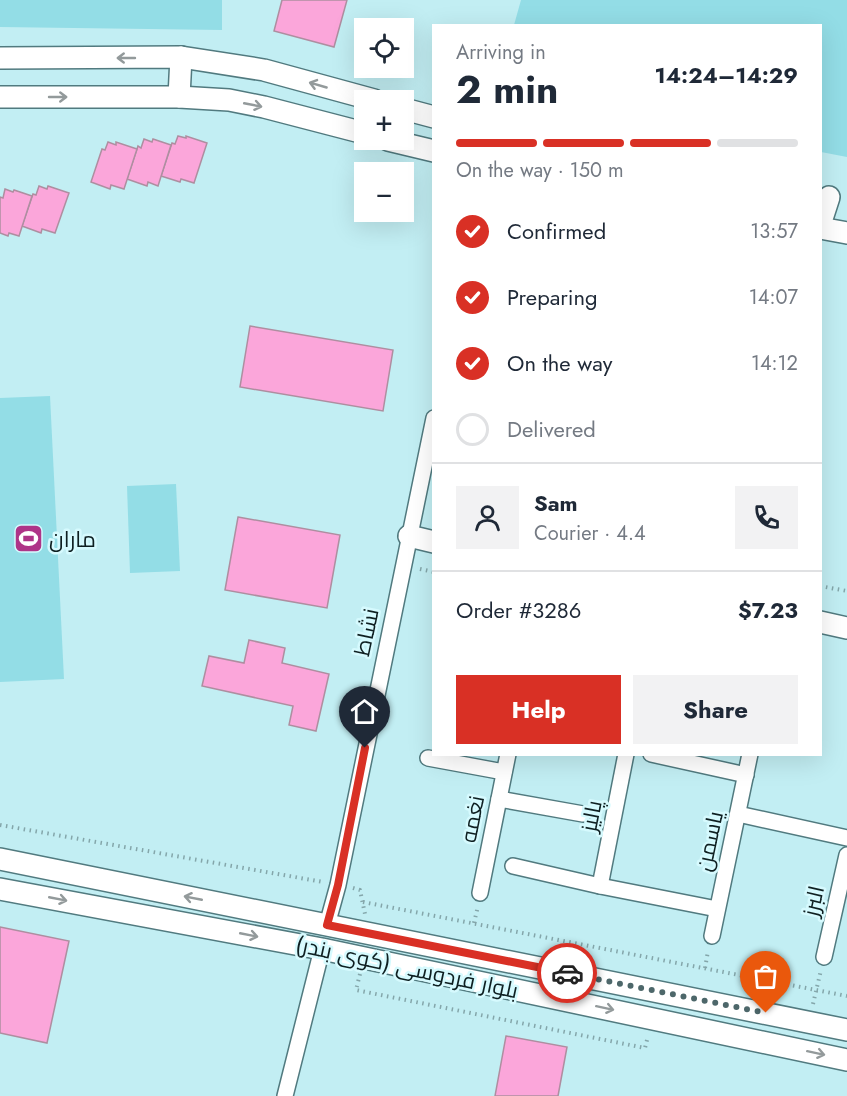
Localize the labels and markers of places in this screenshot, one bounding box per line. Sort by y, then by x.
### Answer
sports icon: ماران [12,523,44,555]
place label: ماران [49,523,96,555]
pin [339,686,390,748]
pin [740,951,791,1013]

